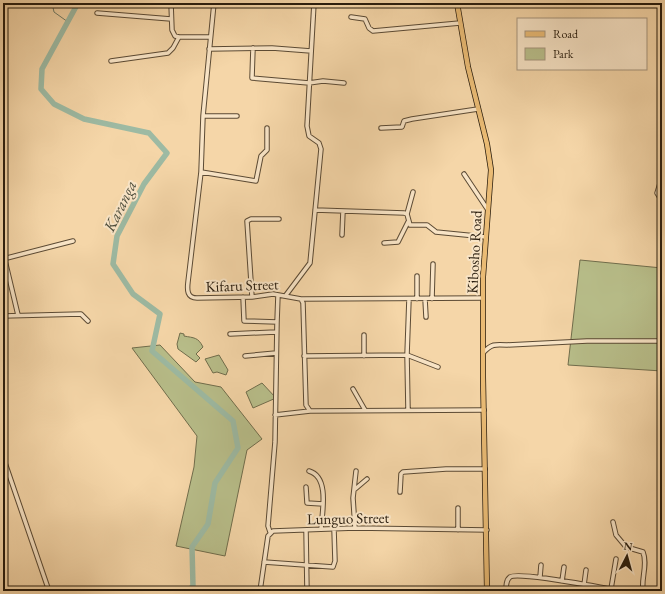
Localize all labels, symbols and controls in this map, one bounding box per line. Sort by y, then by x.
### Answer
legend [517,18,647,70]
text: Road [553,26,579,42]
text: Park [553,46,574,62]
water label: Karanga [98,177,141,236]
street label: Kibosho Road [462,209,486,294]
street label: Kifaru Street [205,274,279,296]
street label: Lunguo Street [307,508,390,528]
north arrow [607,536,647,576]
text: N [623,539,633,553]

